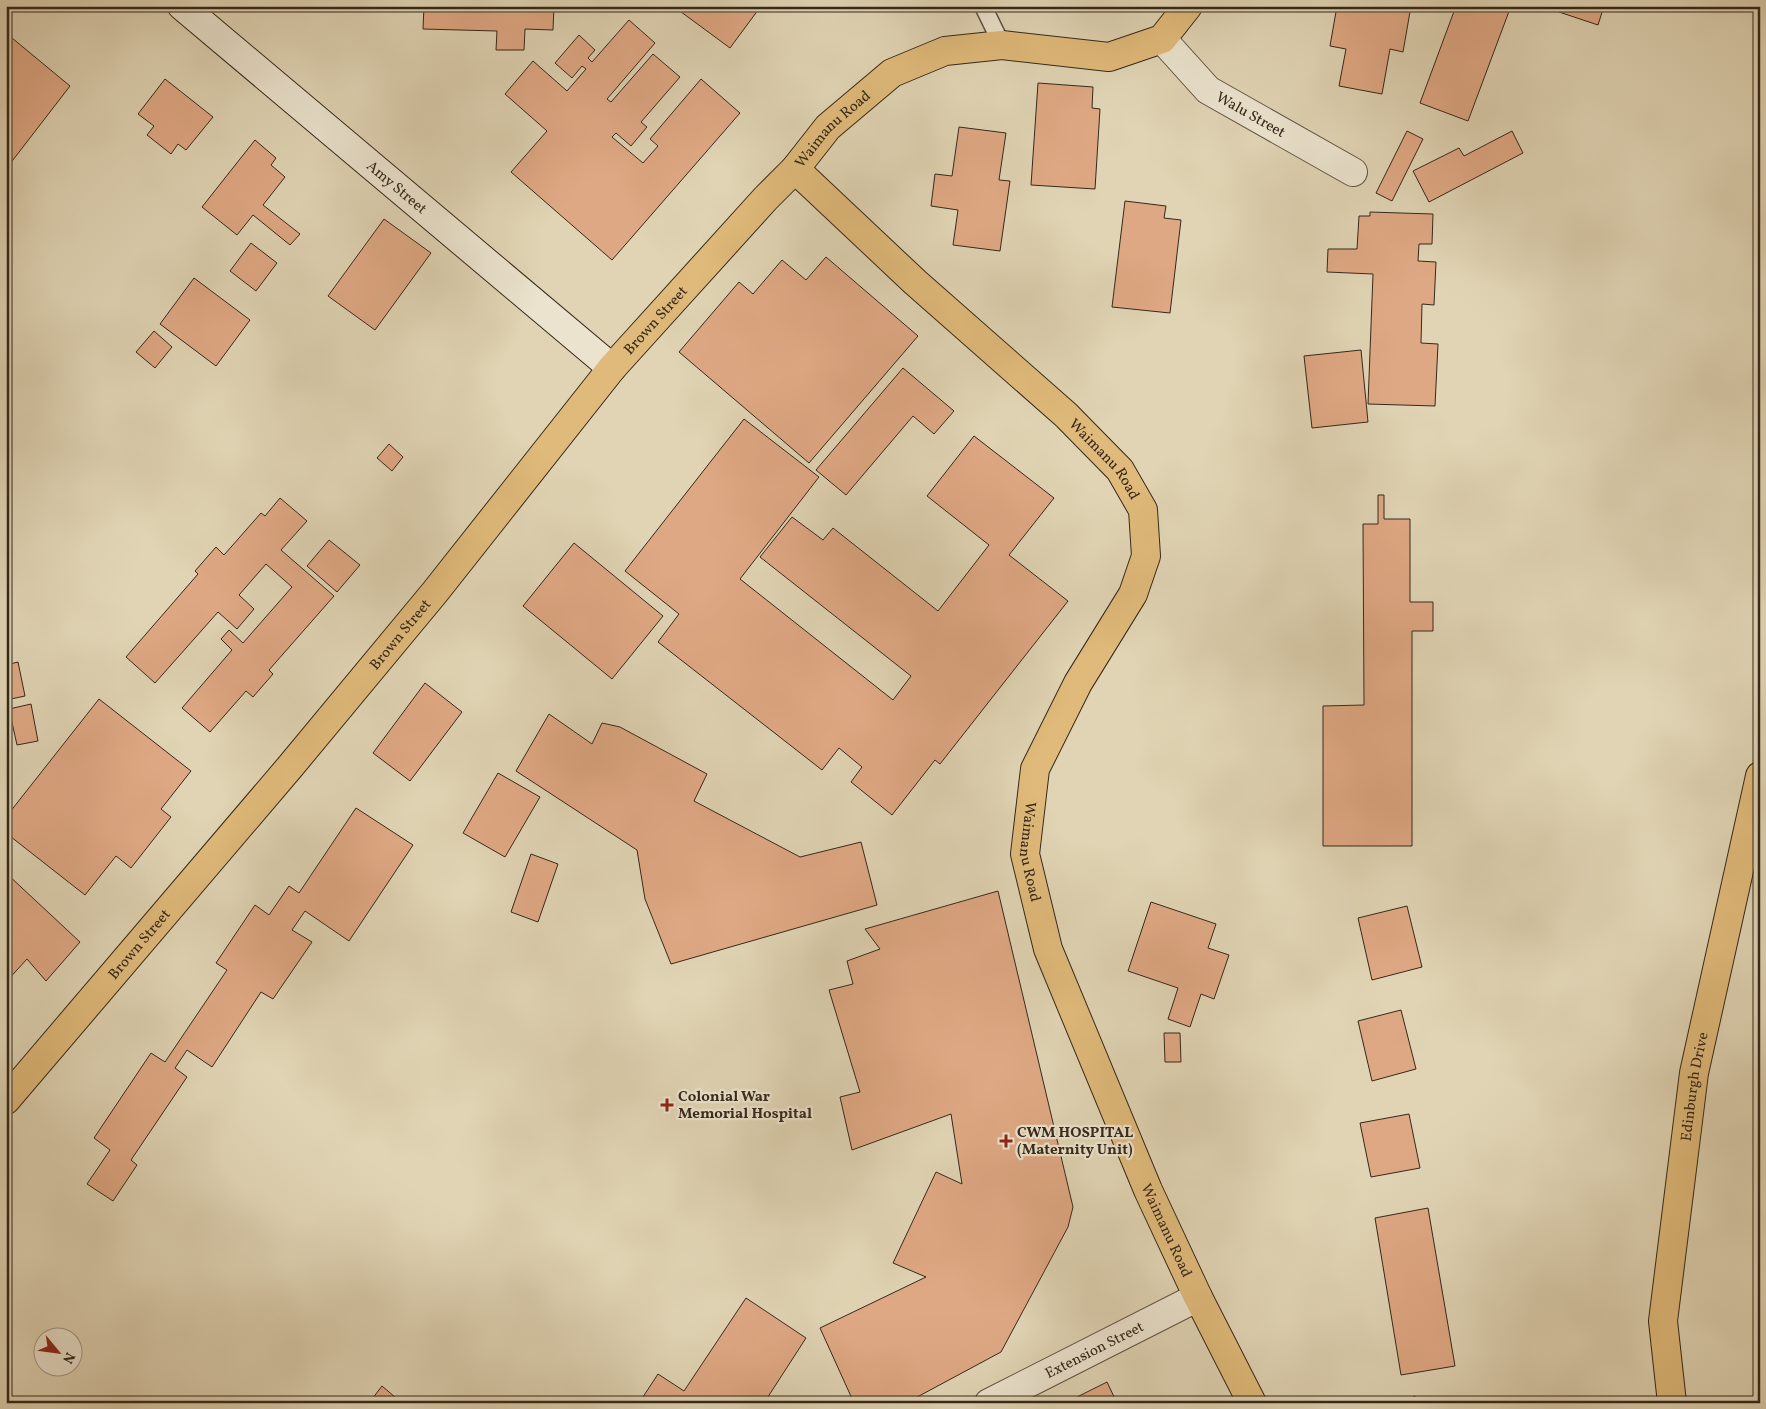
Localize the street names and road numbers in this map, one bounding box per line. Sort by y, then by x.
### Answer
street label: Waimanu Road [791,86,876,173]
street label: Walu Street [1212,88,1289,144]
street label: Amy Street [361,156,431,220]
street label: Brown Street [620,282,693,360]
street label: Waimanu Road [1063,415,1144,504]
street label: Brown Street [365,595,437,675]
street label: Waimanu Road [1013,801,1045,904]
street label: Brown Street [104,905,176,985]
street label: Edinburgh Drive [1677,1030,1715,1143]
street label: Waimanu Road [1135,1181,1196,1281]
street label: Extension Street [1042,1317,1148,1385]

